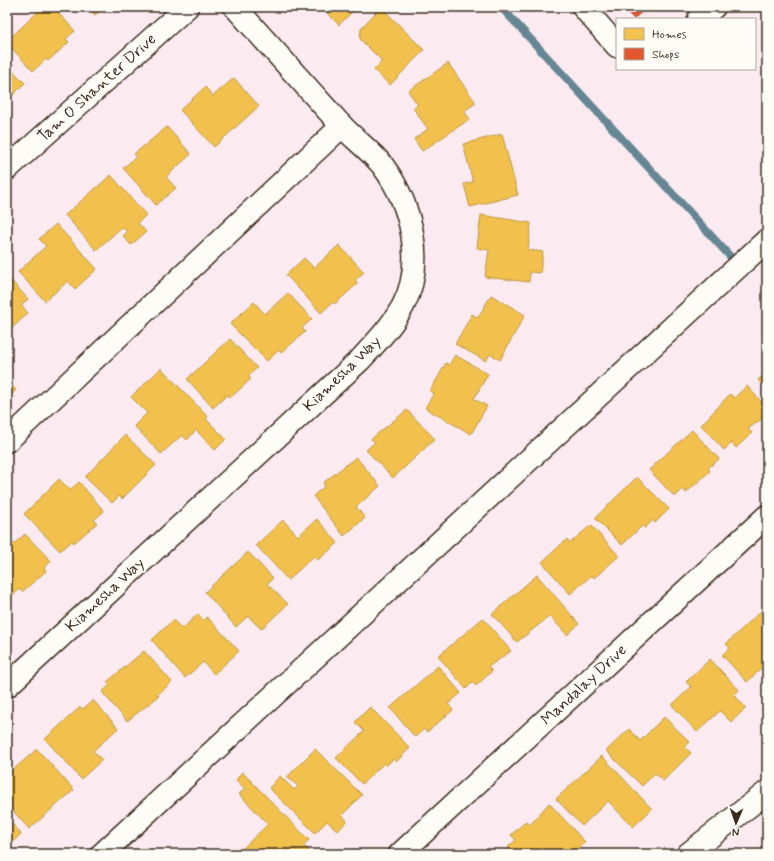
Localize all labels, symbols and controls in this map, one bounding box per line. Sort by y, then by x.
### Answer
legend [616,18,756,70]
text: Homes [652,27,687,43]
street label: Tam O Shanter Drive [33,29,161,147]
text: Shops [652,47,679,63]
street label: Kiamesha Way [299,331,385,417]
street label: Kiamesha Way [61,553,149,637]
street label: Mandalay Drive [537,640,631,730]
north arrow [716,803,756,843]
text: N [732,825,740,839]

